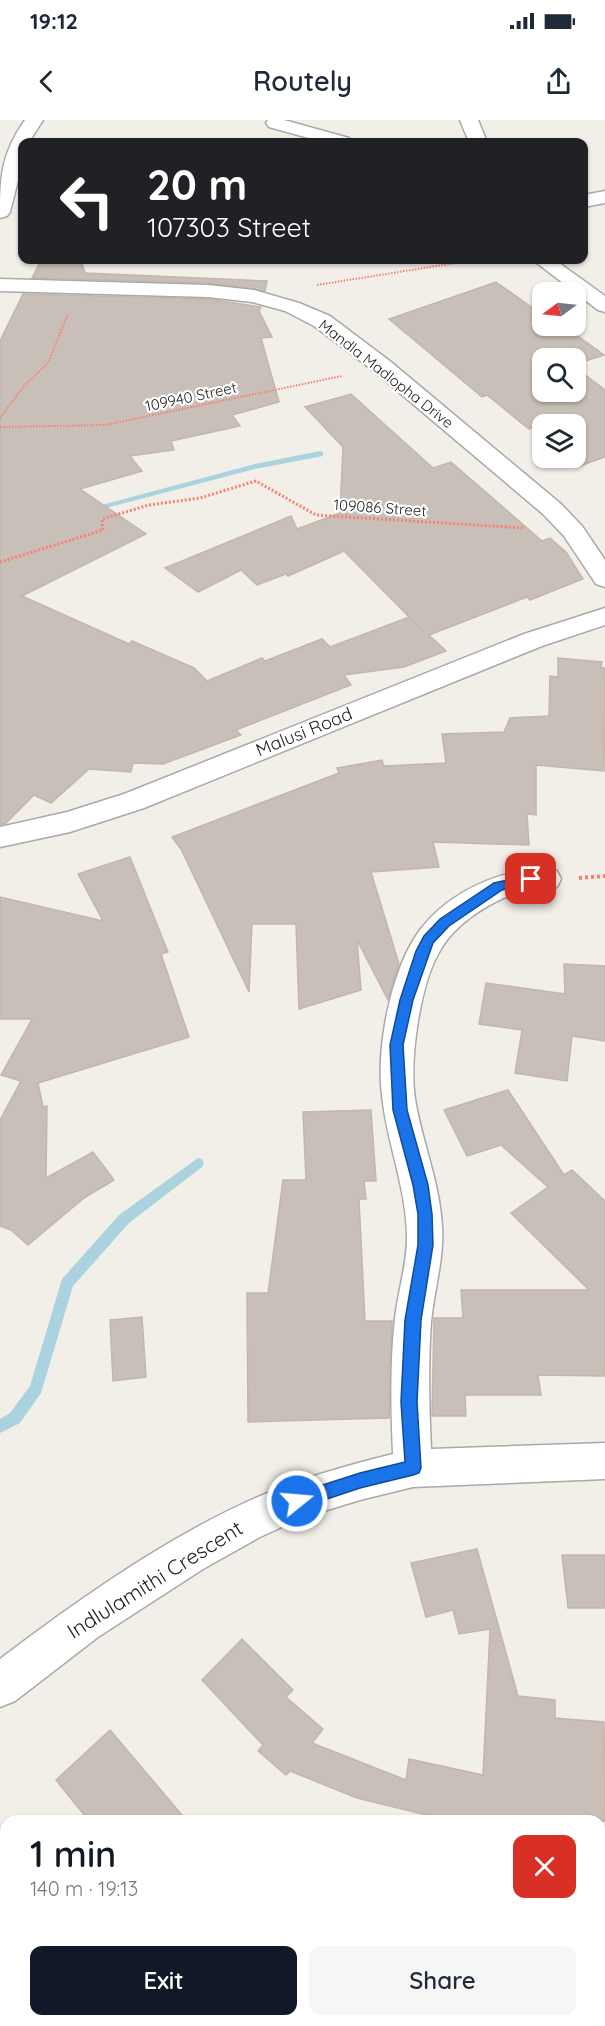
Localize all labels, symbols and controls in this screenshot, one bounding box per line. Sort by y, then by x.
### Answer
text: 19:12 [30,7,78,35]
text: Routely [253,64,352,98]
icon: back [30,65,63,98]
icon: share [542,65,575,98]
text: 20 m [147,158,247,211]
icon: left [48,162,126,240]
text: 107303 Street [147,210,311,244]
north arrow [532,282,586,336]
map controls [532,282,586,468]
street label: Mandla Madlopha Drive [315,315,457,432]
button: search [532,348,586,402]
street label: 109940 Street [143,378,238,415]
button: layers [532,414,586,468]
street label: 109086 Street [333,495,427,520]
street label: Malusi Road [252,702,355,761]
pin [505,853,556,904]
icon: arrive [514,862,547,895]
position arrow [265,1469,329,1533]
street label: Indlulamithi Crescent [62,1515,247,1644]
text: 1 min [30,1831,116,1876]
button: close [513,1835,576,1898]
text: 140 m · 19:13 [30,1876,138,1901]
button: Exit [30,1946,297,2015]
button: Share [309,1946,576,2015]

